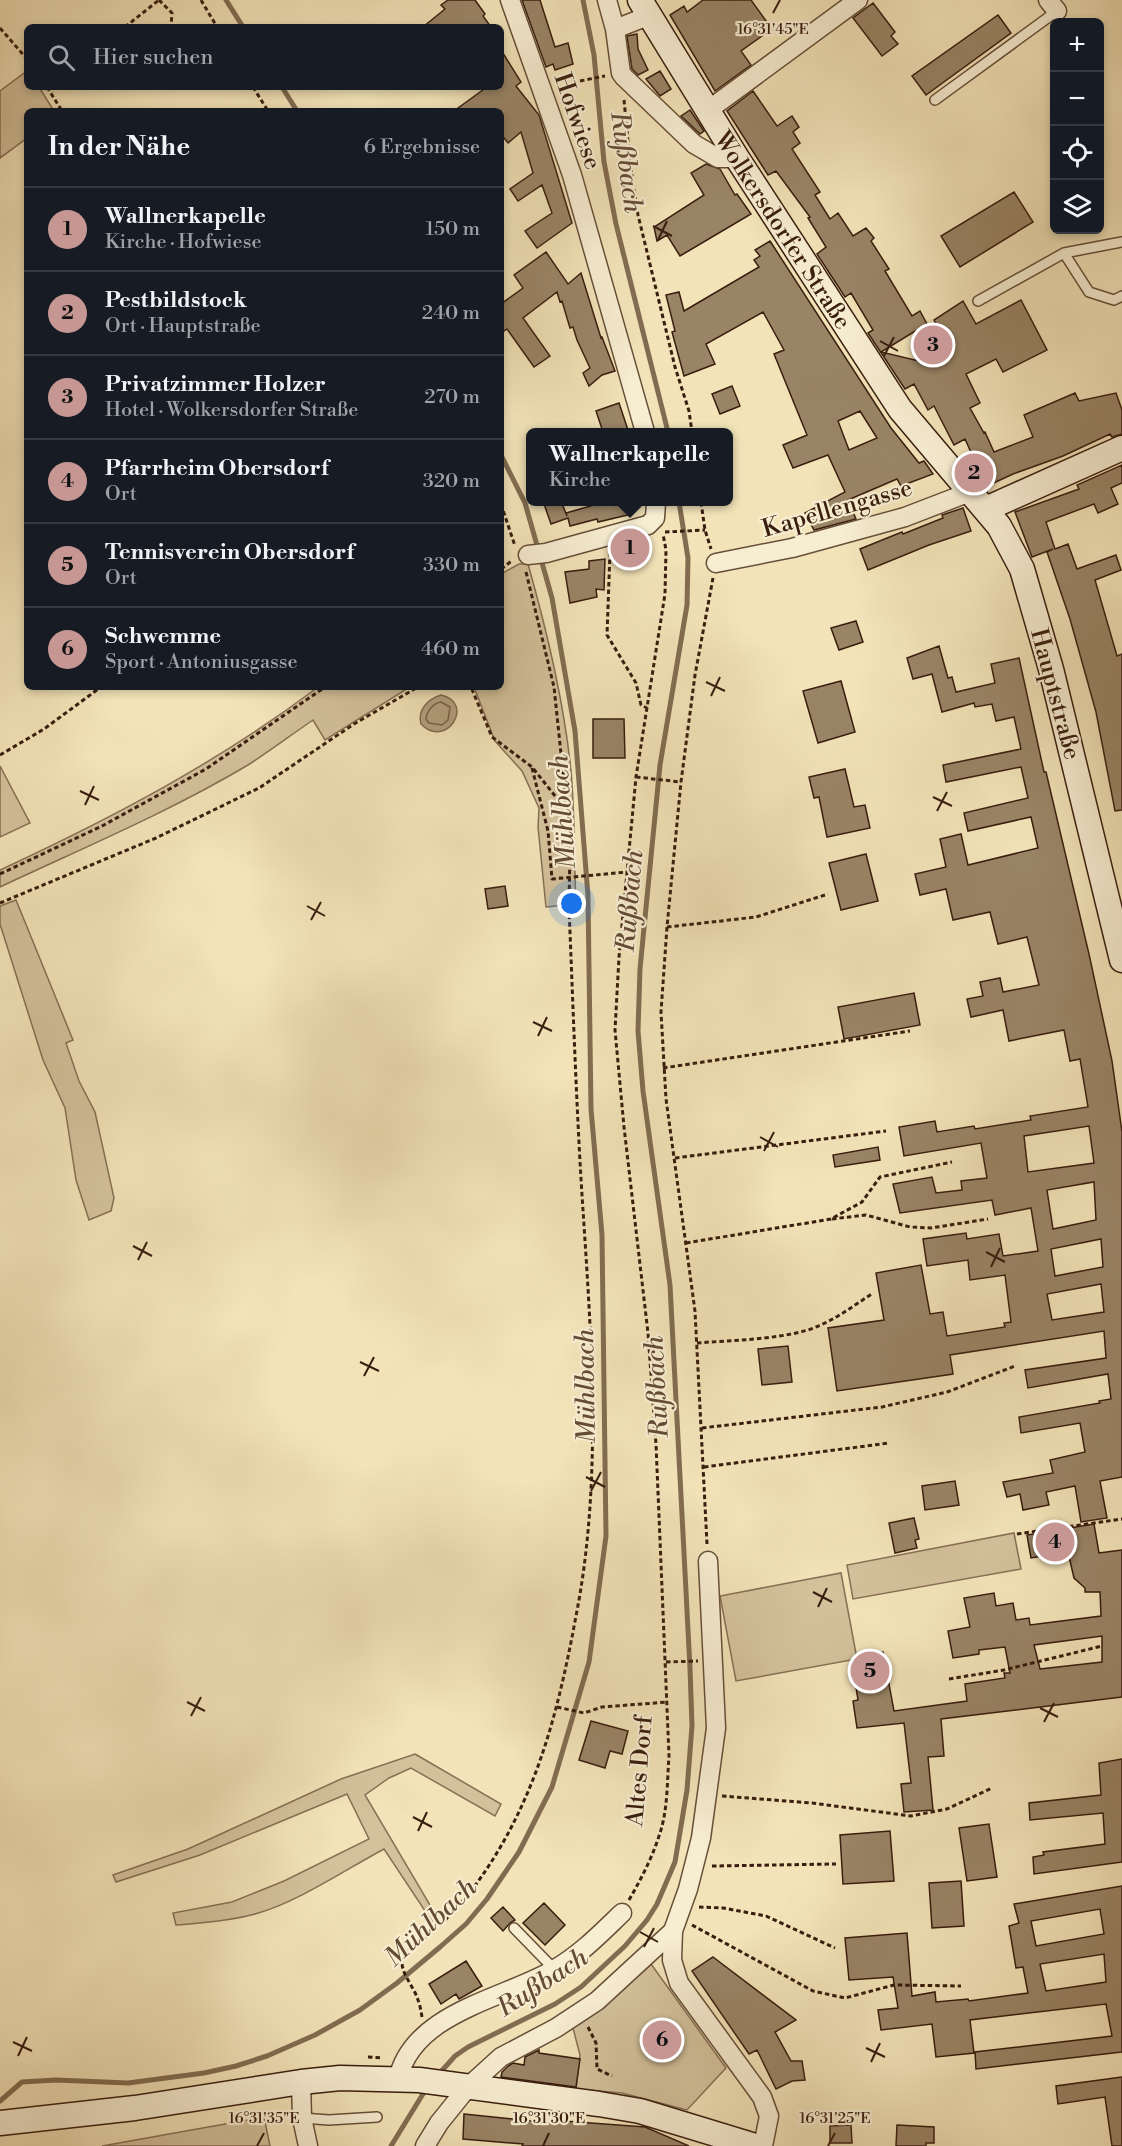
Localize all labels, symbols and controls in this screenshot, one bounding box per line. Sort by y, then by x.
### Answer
map controls [1050,18,1104,234]
button: + [1050,18,1104,72]
text: 16°31'45"E [737,20,809,39]
search box [24,24,504,90]
icon: search [45,41,78,74]
text: Hier suchen [93,44,213,71]
street label: Hofwiese [547,69,608,174]
button: − [1050,72,1104,126]
water label: Rußbach [603,108,649,215]
street label: Wolkersdorfer Straße [706,125,857,335]
button: locate [1050,126,1104,180]
text: In der Nähe [48,131,190,163]
text: 6 Ergebnisse [364,135,480,160]
button: layers [1050,180,1104,234]
text: Wallnerkapelle [105,203,266,230]
text: 1 [63,217,72,242]
text: 150 m [425,217,480,242]
text: Kirche · Hofwiese [105,230,262,255]
text: Pestbildstock [105,287,246,314]
text: 2 [61,301,74,326]
text: 240 m [422,301,480,326]
text: Ort · Hauptstraße [105,314,261,339]
pin: 3 [914,322,952,368]
text: Privatzimmer Holzer [105,371,326,398]
text: 3 [61,385,74,410]
text: 270 m [424,385,480,410]
text: Hotel · Wolkersdorfer Straße [105,398,358,423]
popup [526,428,733,506]
text: Wallnerkapelle [549,441,710,468]
pin: 2 [954,450,994,496]
text: Pfarrheim Obersdorf [105,455,329,482]
text: Kirche [549,468,611,493]
text: 4 [61,469,74,494]
text: 320 m [423,469,480,494]
street label: Kapellengasse [759,473,916,545]
text: Ort [105,482,137,507]
pin: 1 [610,526,650,570]
text: Tennisverein Obersdorf [105,539,354,566]
text: 5 [61,553,74,578]
text: 330 m [423,553,480,578]
text: Ort [105,566,137,591]
text: Schwemme [105,623,221,650]
street label: Hauptstraße [1023,625,1087,763]
text: 6 [61,637,74,662]
text: 460 m [421,637,480,662]
text: Sport · Antoniusgasse [105,650,298,675]
water label: Mühlbach [543,753,583,870]
water label: Rußbach [610,848,650,954]
your location [557,889,586,918]
water label: Mühlbach [569,1328,603,1444]
water label: Rußbach [638,1335,676,1440]
pin: 4 [1036,1520,1074,1564]
pin: 5 [850,1648,890,1694]
street label: Altes Dorf [620,1713,660,1829]
water label: Mühlbach [378,1872,484,1974]
water label: Rußbach [490,1941,595,2025]
pin: 6 [642,2018,682,2062]
text: 16°31'35"E [228,2109,300,2128]
text: 16°31'30"E [513,2109,585,2128]
text: 16°31'25"E [799,2109,871,2128]

